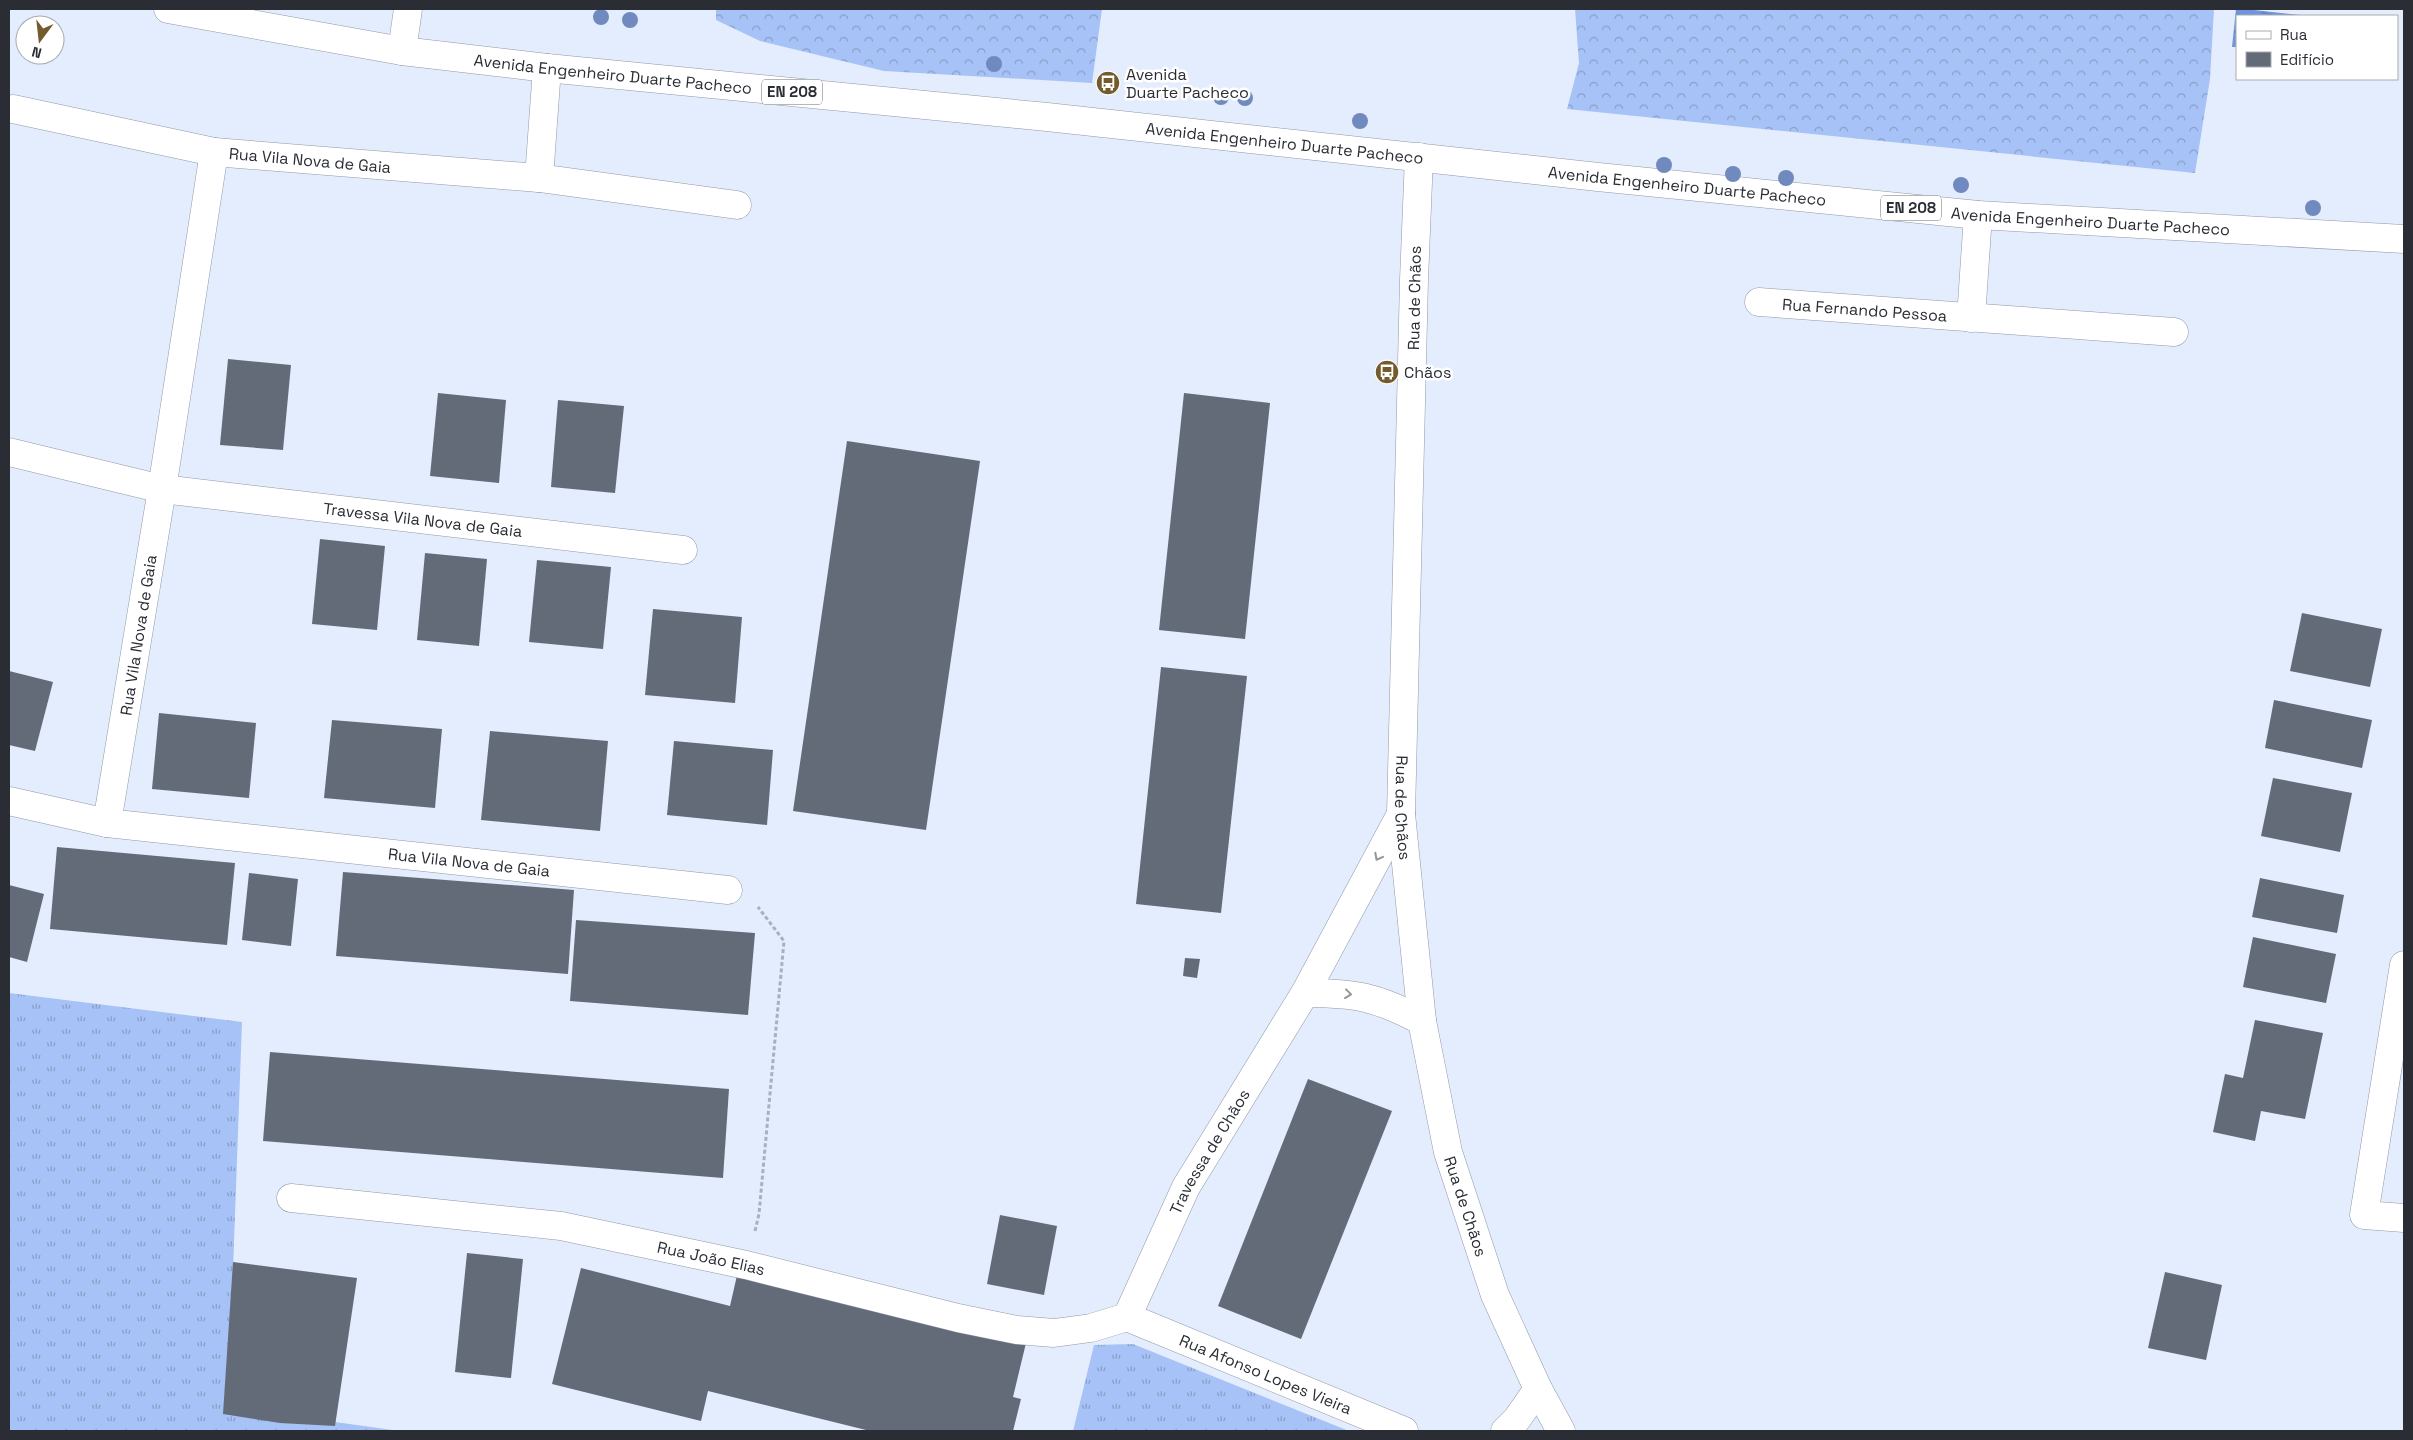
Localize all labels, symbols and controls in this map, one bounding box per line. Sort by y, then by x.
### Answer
north arrow [15,15,65,65]
legend [2236,15,2398,80]
text: Rua [2280,25,2308,44]
text: N [30,43,44,62]
street label: Avenida Engenheiro Duarte Pacheco [473,50,753,99]
text: Edifício [2280,50,2334,69]
place label: Avenida Duarte Pacheco [1126,64,1249,103]
bus stop icon: Avenida Duarte Pacheco [1095,70,1121,96]
road number: EN 208 [762,80,822,104]
street label: Avenida Engenheiro Duarte Pacheco [1144,118,1424,169]
street label: Rua Vila Nova de Gaia [228,143,392,178]
street label: Avenida Engenheiro Duarte Pacheco [1547,162,1827,211]
road number: EN 208 [1881,196,1941,220]
street label: Avenida Engenheiro Duarte Pacheco [1950,202,2231,240]
street label: Rua de Chãos [1403,246,1426,350]
street label: Rua Fernando Pessoa [1782,294,1948,327]
bus stop icon: Chãos [1374,359,1400,385]
place label: Chãos [1404,362,1451,383]
street label: Travessa Vila Nova de Gaia [322,498,523,542]
street label: Rua Vila Nova de Gaia [115,553,162,717]
street label: Rua de Chãos [1390,755,1416,861]
street label: Rua Vila Nova de Gaia [387,843,551,882]
one-way arrow [1374,852,1384,861]
one-way arrow [1344,988,1352,999]
street label: Travessa de Chãos [1165,1085,1255,1218]
street label: Rua de Chãos [1439,1153,1492,1259]
street label: Rua João Elias [655,1237,767,1280]
street label: Rua Afonso Lopes Vieira [1176,1330,1355,1419]

